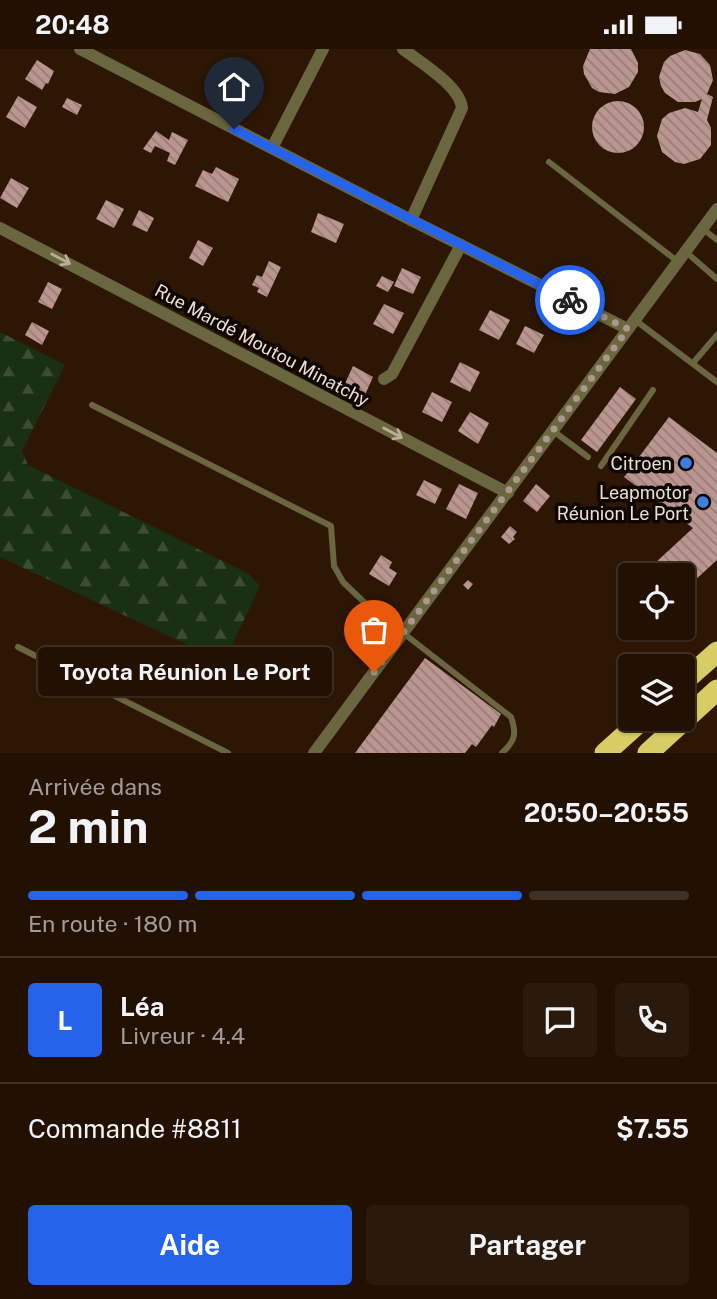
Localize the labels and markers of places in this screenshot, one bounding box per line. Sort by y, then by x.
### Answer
pin [204,57,264,129]
place label: Citroen [610,453,672,474]
marker: Citroen [678,455,694,471]
place label: Leapmotor Réunion Le Port [557,482,689,524]
marker: Leapmotor Réunion Le Port [695,494,711,510]
pin [344,600,404,672]
callout: Toyota Réunion Le Port [38,647,332,697]

